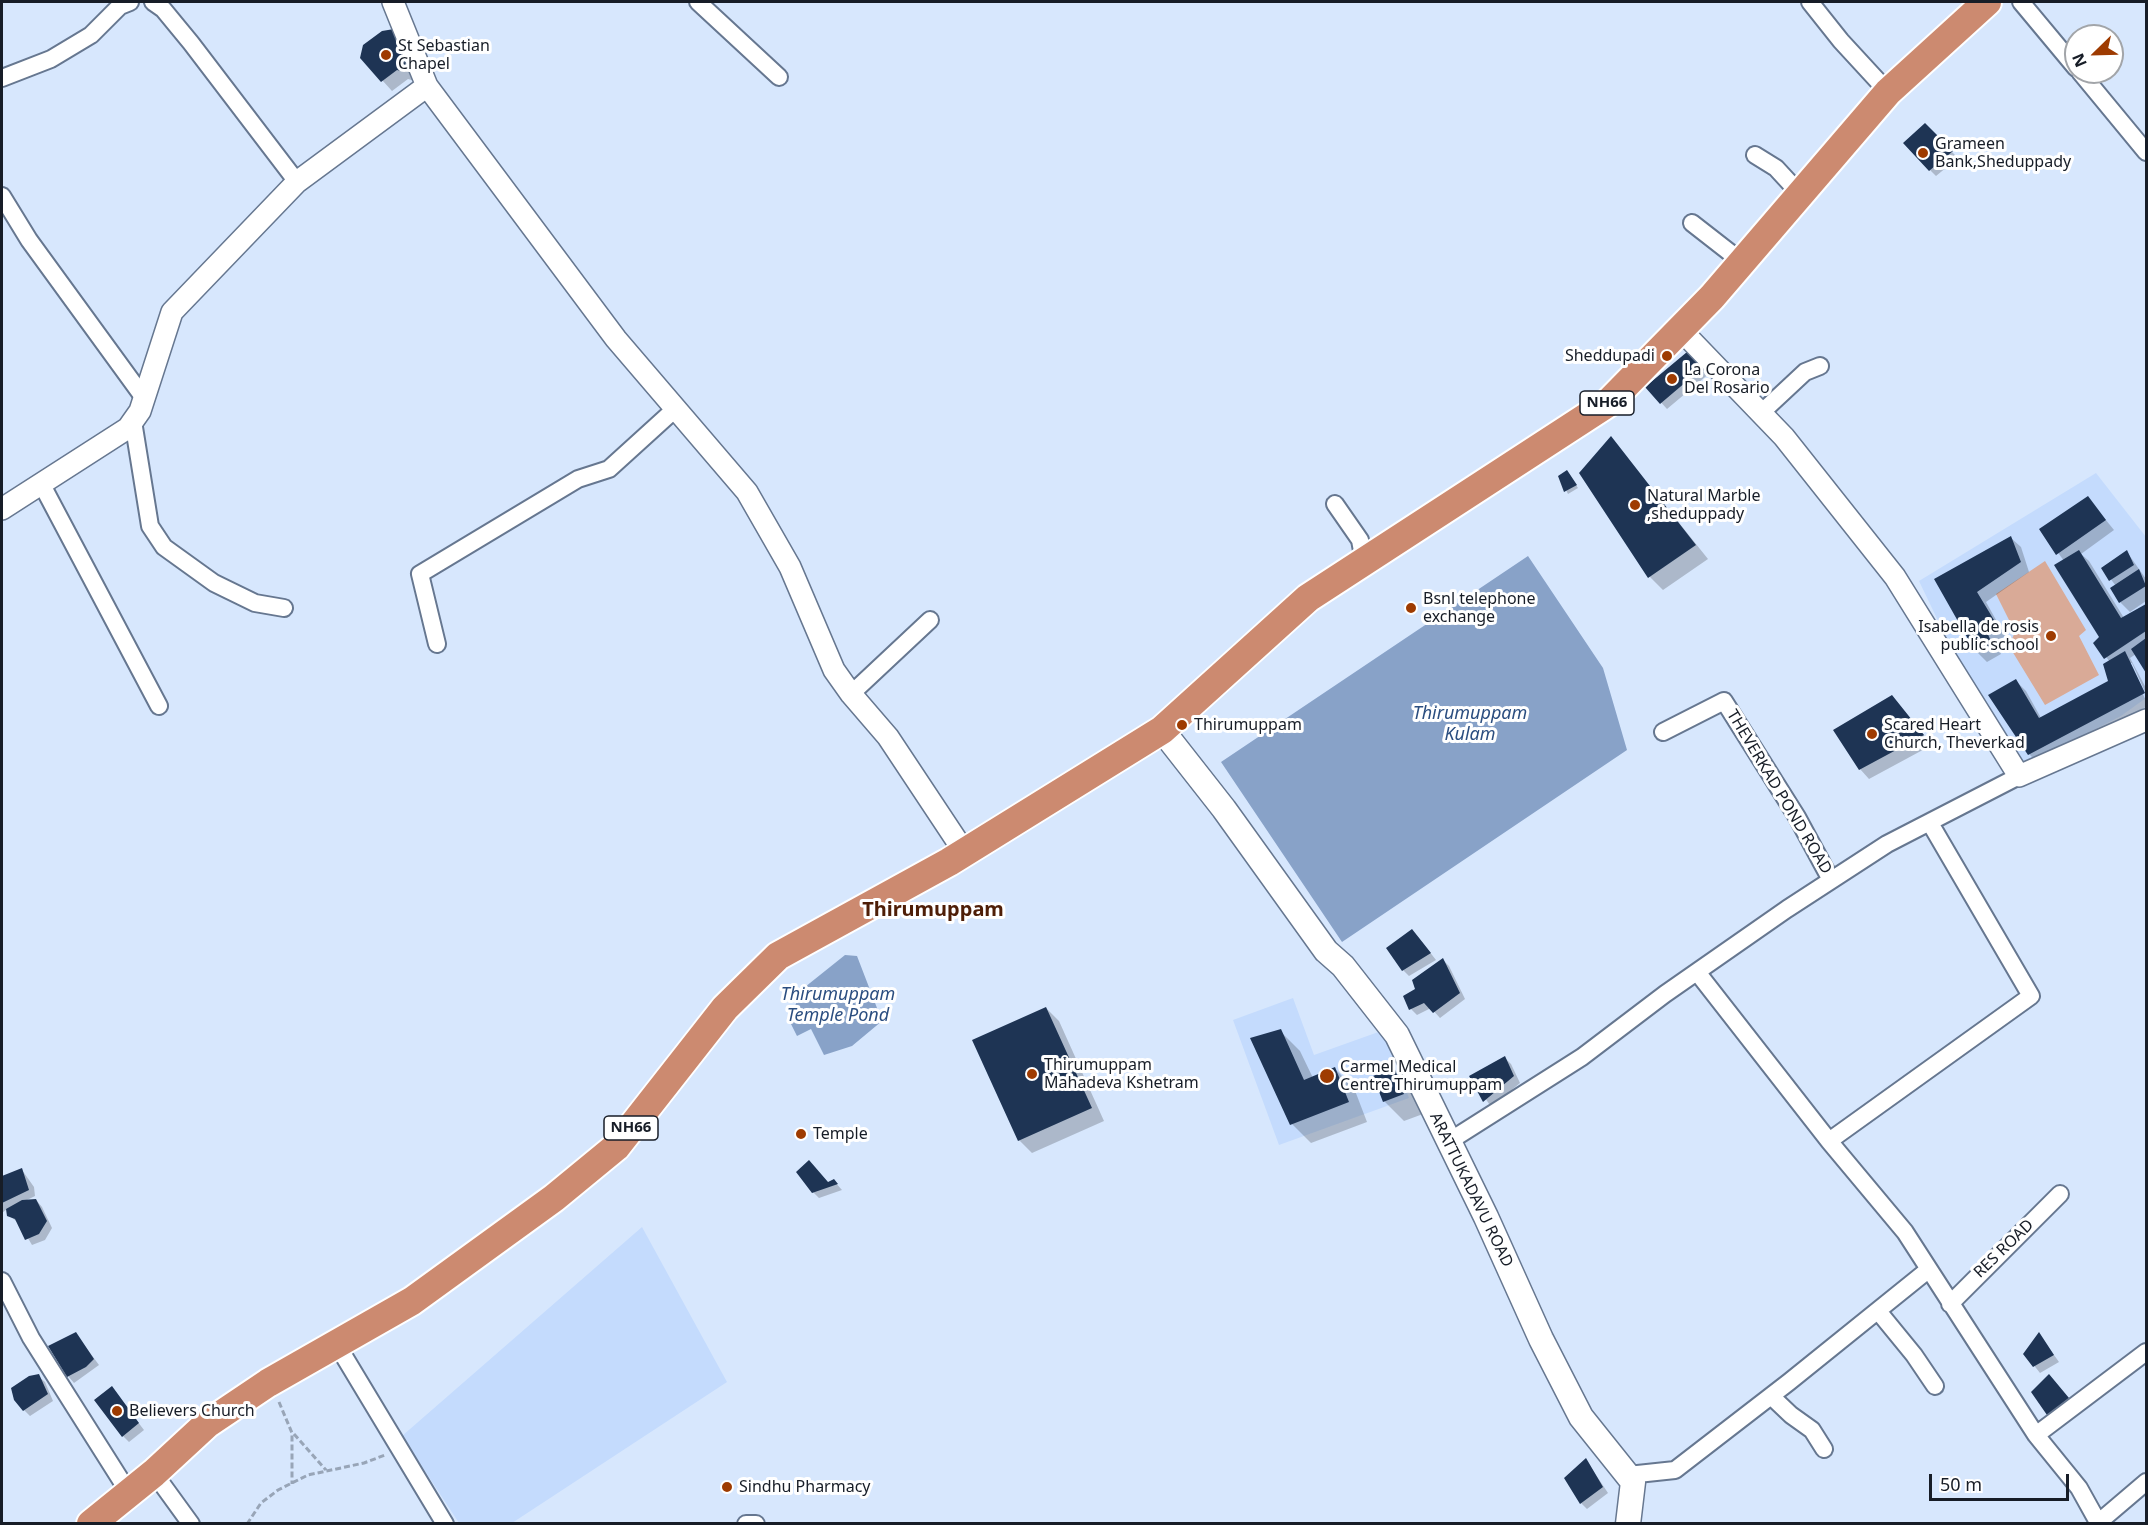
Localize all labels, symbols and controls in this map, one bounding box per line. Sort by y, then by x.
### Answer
north arrow [2064,24,2124,84]
place label: St Sebastian Chapel [398,36,490,74]
marker: St Sebastian Chapel [379,48,393,62]
text: N [2067,50,2092,71]
place label: Grameen Bank,Sheduppady [1935,134,2071,172]
marker: Grameen Bank,Sheduppady [1916,146,1930,160]
place label: Sheddupadi [1565,346,1655,366]
marker: Sheddupadi [1660,349,1674,363]
place label: La Corona Del Rosario [1684,360,1770,398]
marker: La Corona Del Rosario [1665,372,1679,386]
road number: NH66 [1580,391,1634,415]
place label: Natural Marble ,sheduppady [1647,486,1760,524]
marker: Natural Marble ,sheduppady [1628,498,1642,512]
place label: Bsnl telephone exchange [1423,589,1536,627]
marker: Bsnl telephone exchange [1404,601,1418,615]
place label: Isabella de rosis public school [1918,617,2039,655]
marker: Isabella de rosis public school [2044,629,2058,643]
water label: Thirumuppam Kulam [1413,703,1527,746]
street label: THEVERKAD POND ROAD [1722,706,1836,878]
place label: Thirumuppam [1194,715,1302,735]
place label: Scared Heart Church, Theverkad [1884,715,2025,753]
marker: Thirumuppam [1175,718,1189,732]
marker: Scared Heart Church, Theverkad [1865,727,1879,741]
district label: Thirumuppam [862,898,1004,922]
water label: Thirumuppam Temple Pond [781,984,895,1026]
place label: Thirumuppam Mahadeva Kshetram [1044,1055,1199,1093]
place label: Carmel Medical Centre Thirumuppam [1340,1057,1502,1095]
marker: Thirumuppam Mahadeva Kshetram [1025,1067,1039,1081]
marker: Carmel Medical Centre Thirumuppam [1318,1067,1336,1085]
street label: ARATTUKADAVU ROAD [1425,1110,1517,1270]
road number: NH66 [604,1116,658,1140]
place label: Temple [813,1124,868,1144]
marker: Temple [794,1127,808,1141]
street label: RES ROAD [1970,1216,2038,1282]
place label: Believers Church [129,1401,255,1421]
marker: Believers Church [110,1404,124,1418]
scale bar [1932,1462,2072,1500]
text: 50 m [1940,1472,1982,1496]
place label: Sindhu Pharmacy [739,1477,871,1497]
marker: Sindhu Pharmacy [720,1480,734,1494]

